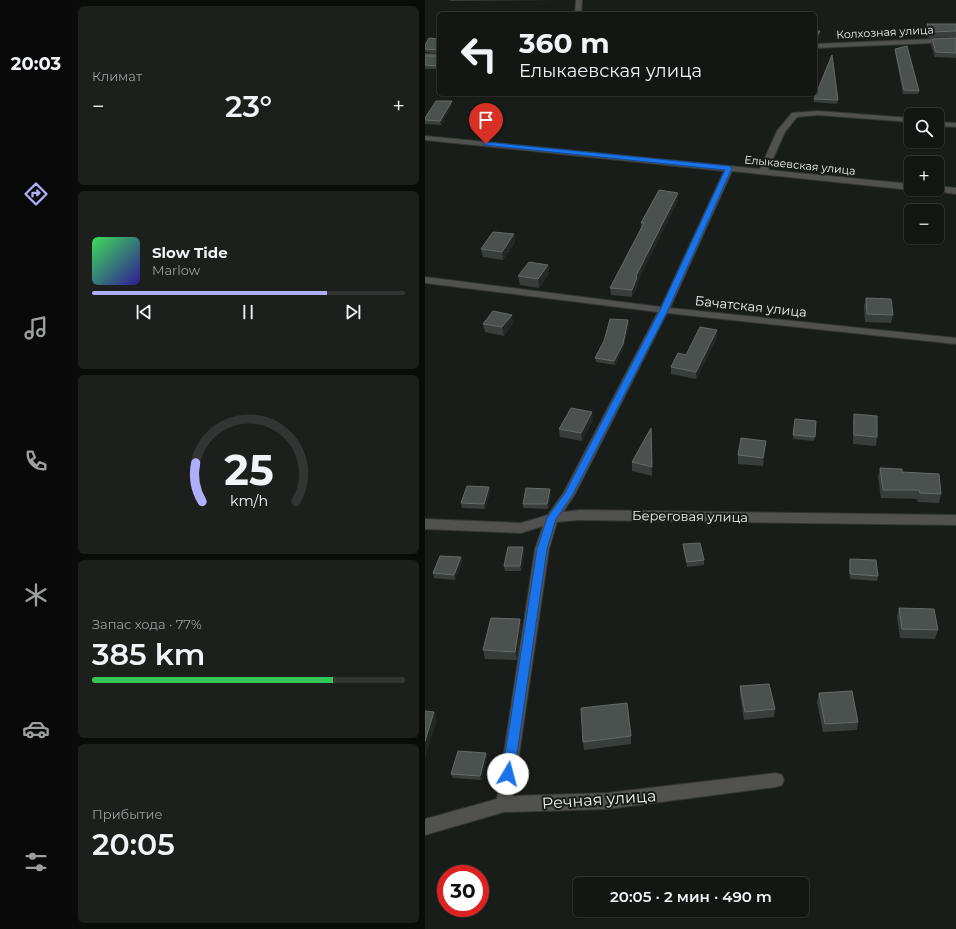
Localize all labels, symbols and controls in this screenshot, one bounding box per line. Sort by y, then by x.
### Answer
street label: Колхозная улица [836,22,934,42]
text: 360 m [519,26,610,60]
icon: left [453,28,505,80]
text: 20:03 [11,53,61,75]
text: Елыкаевская улица [519,60,702,82]
text: Климат [92,68,142,84]
text: 23° [225,88,272,125]
text: − [92,93,105,120]
text: + [392,93,405,120]
pin [469,103,503,144]
map controls [904,108,944,244]
button: search [904,108,944,148]
icon: arrive [475,109,497,131]
street label: Елыкаевская улица [744,152,856,178]
button: + [904,156,944,196]
icon: directions [22,180,50,208]
button: − [904,204,944,244]
text: Slow Tide [152,243,228,262]
text: Marlow [152,262,200,278]
street label: Бачатская улица [694,292,808,320]
icon: previous [133,301,155,323]
icon: pause [237,301,259,323]
icon: next [342,301,364,323]
icon: music [22,314,50,342]
text: 25 [224,445,273,495]
icon: phone [22,447,50,475]
text: km/h [229,492,268,510]
street label: Береговая улица [632,507,748,525]
icon: climate [22,581,50,609]
text: Запас хода · 77% [92,616,202,632]
text: 385 km [92,636,205,673]
icon: car [22,715,50,743]
position arrow [487,753,529,795]
street label: Речная улица [541,786,657,813]
text: Прибытие [92,806,163,822]
text: 20:05 [92,826,175,863]
icon: filters [22,848,50,876]
speed limit sign: 30 [437,865,489,917]
text: 20:05 · 2 мин · 490 m [610,887,772,906]

